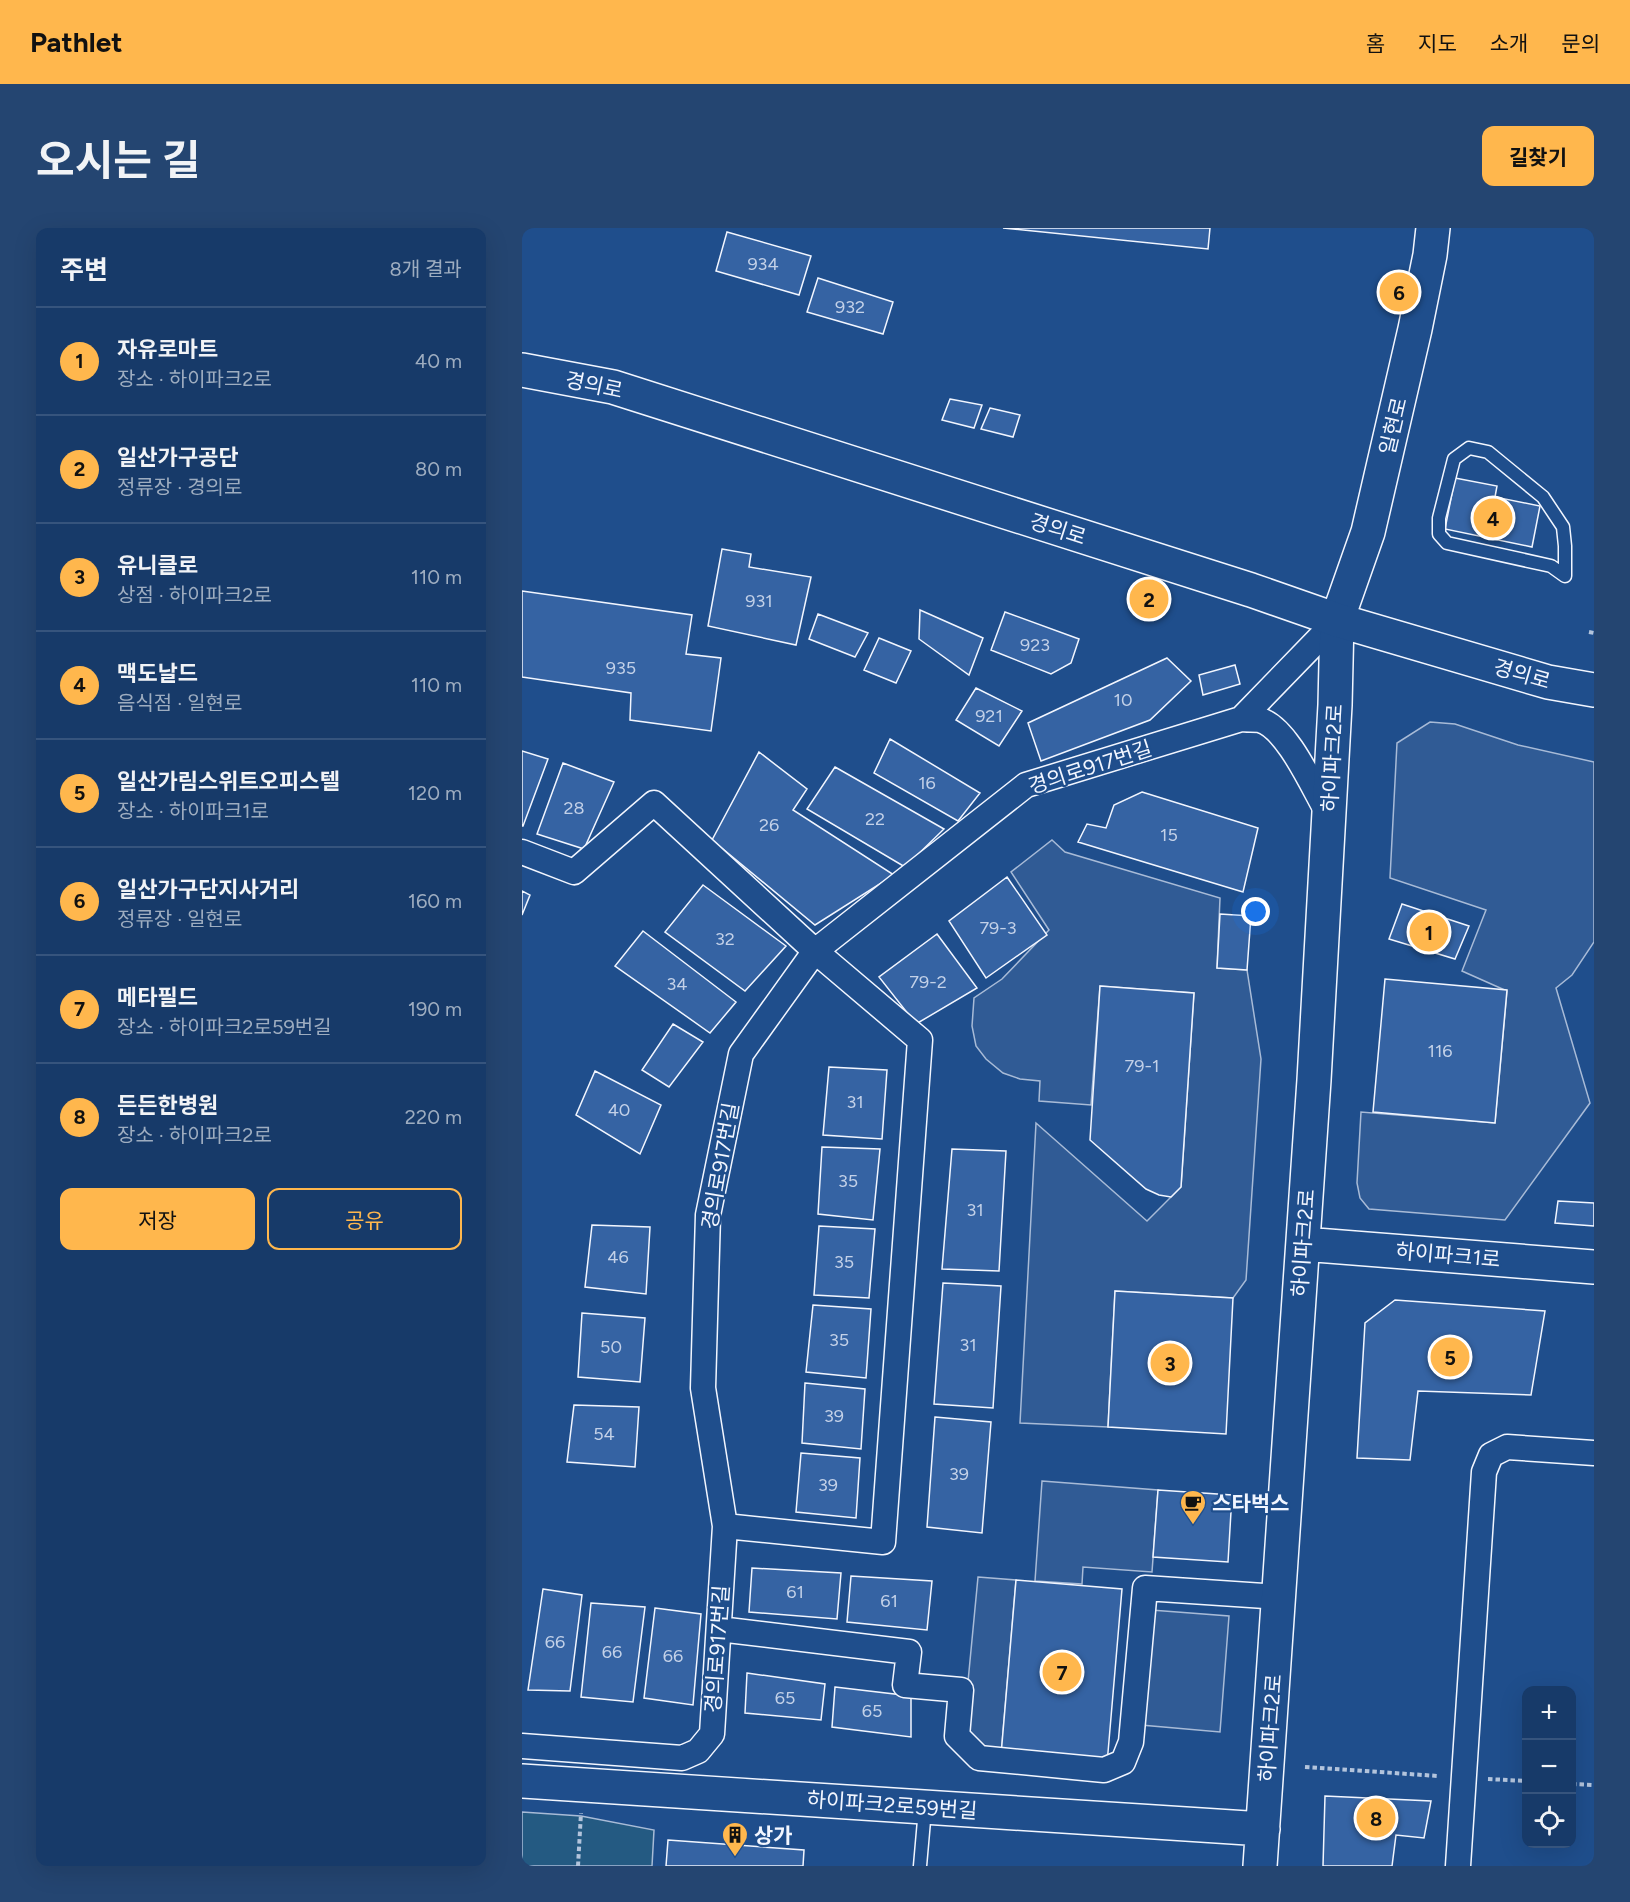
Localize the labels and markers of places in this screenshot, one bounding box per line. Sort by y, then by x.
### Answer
pin: 6 [1380,270,1418,314]
pin: 4 [1474,496,1512,540]
pin: 2 [1130,576,1168,622]
pin: 1 [1410,910,1448,954]
pin: 5 [1430,1334,1470,1380]
pin: 3 [1150,1340,1190,1386]
cafe icon: 스타벅스 [1178,1488,1208,1526]
place label: 스타벅스 [1212,1491,1289,1516]
pin: 7 [1042,1650,1082,1694]
pin: 8 [1356,1796,1396,1840]
building icon: 상가 [720,1820,750,1858]
place label: 상가 [754,1823,793,1848]

